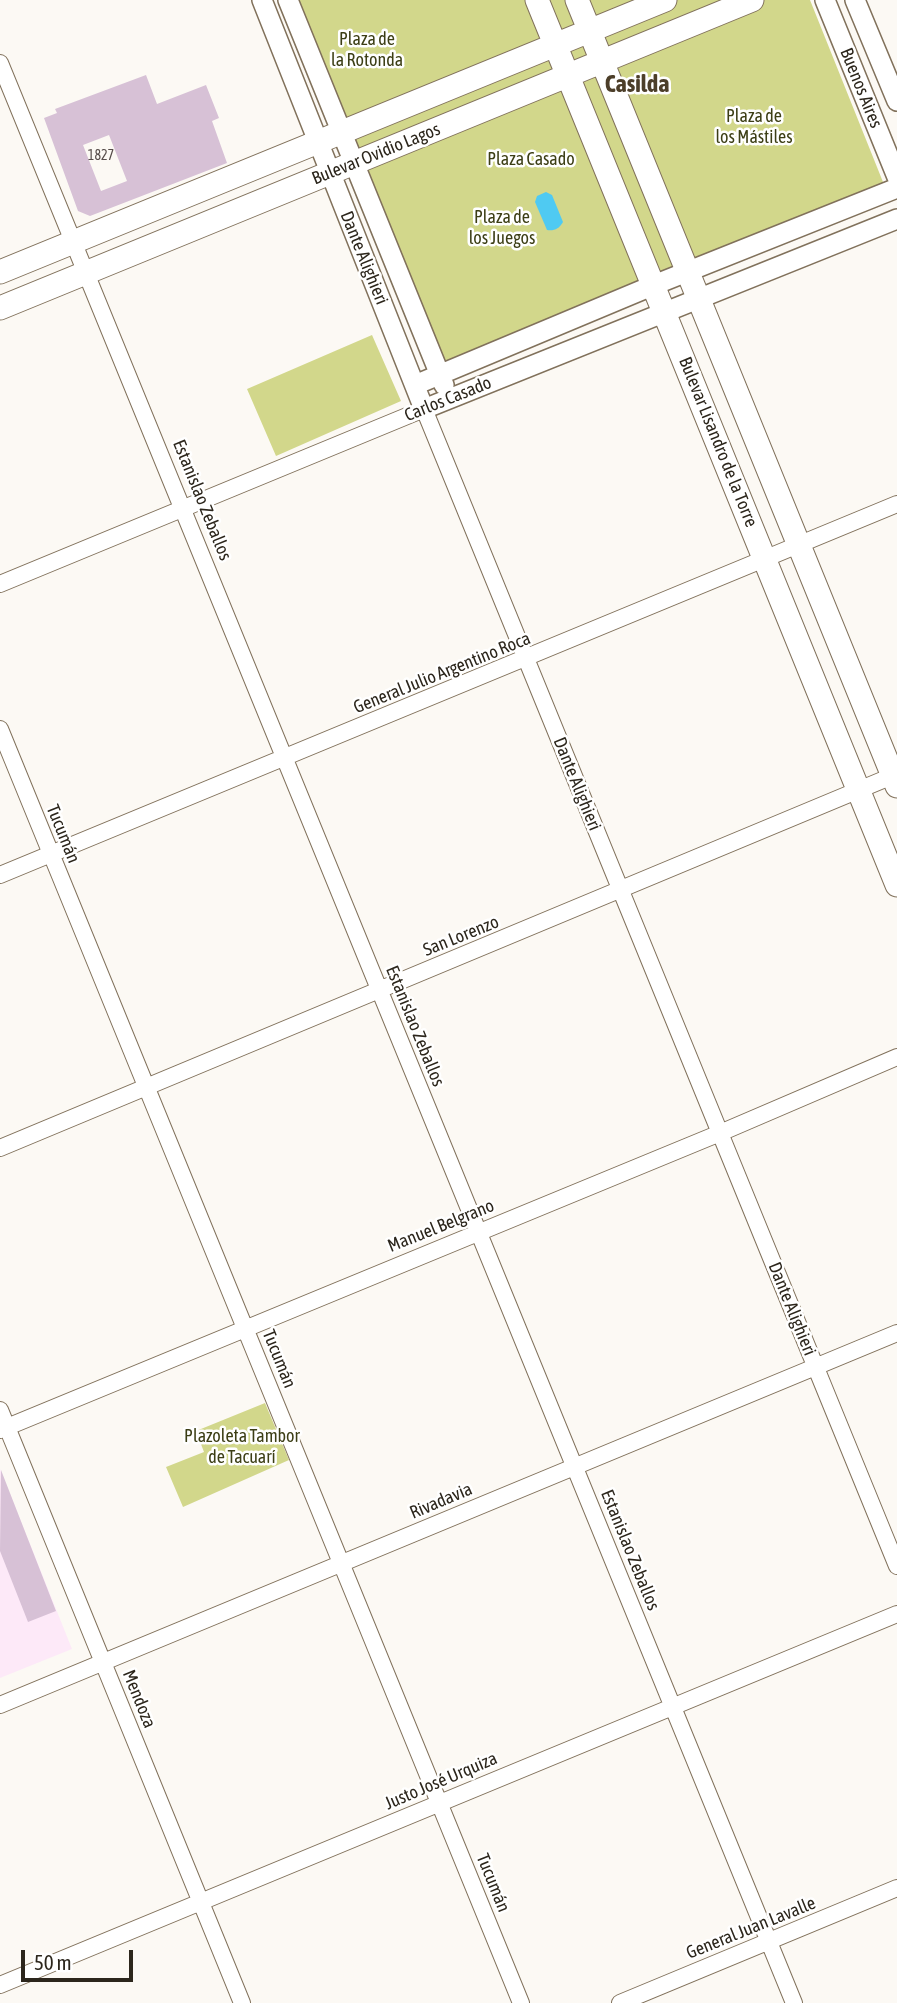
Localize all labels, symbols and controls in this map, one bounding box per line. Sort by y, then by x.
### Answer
park label: Plaza de la Rotonda [331,28,403,70]
street label: Buenos Aires [835,45,887,131]
district label: Casilda [605,70,669,98]
park label: Plaza de los Mástiles [715,105,793,148]
street label: Bulevar Ovidio Lagos [309,118,443,190]
house number: 1827 [88,148,114,164]
park label: Plaza Casado [487,148,575,170]
park label: Plaza de los Juegos [469,206,535,248]
street label: Dante Alighieri [335,208,393,308]
street label: Bulevar Lisandro de la Torre [674,354,762,530]
street label: Carlos Casado [401,372,495,426]
street label: Estanislao Zeballos [168,437,236,563]
street label: General Julio Argentino Roca [350,628,534,718]
street label: Dante Alighieri [548,734,606,834]
street label: Tucumán [42,802,84,866]
street label: San Lorenzo [420,911,502,961]
street label: Estanislao Zeballos [381,963,449,1089]
street label: Manuel Belgrano [385,1195,497,1257]
street label: Dante Alighieri [763,1259,821,1359]
street label: Tucumán [258,1327,300,1391]
park label: Plazoleta Tambor de Tacuarí [184,1425,300,1468]
street label: Rivadavia [407,1478,475,1524]
street label: Estanislao Zeballos [596,1487,664,1613]
street label: Mendoza [118,1667,160,1731]
street label: Justo José Urquiza [382,1748,500,1814]
street label: Tucumán [472,1851,514,1915]
street label: General Juan Lavalle [683,1892,819,1964]
scale bar [24,1937,136,1981]
text: 50 m [34,1950,72,1974]

